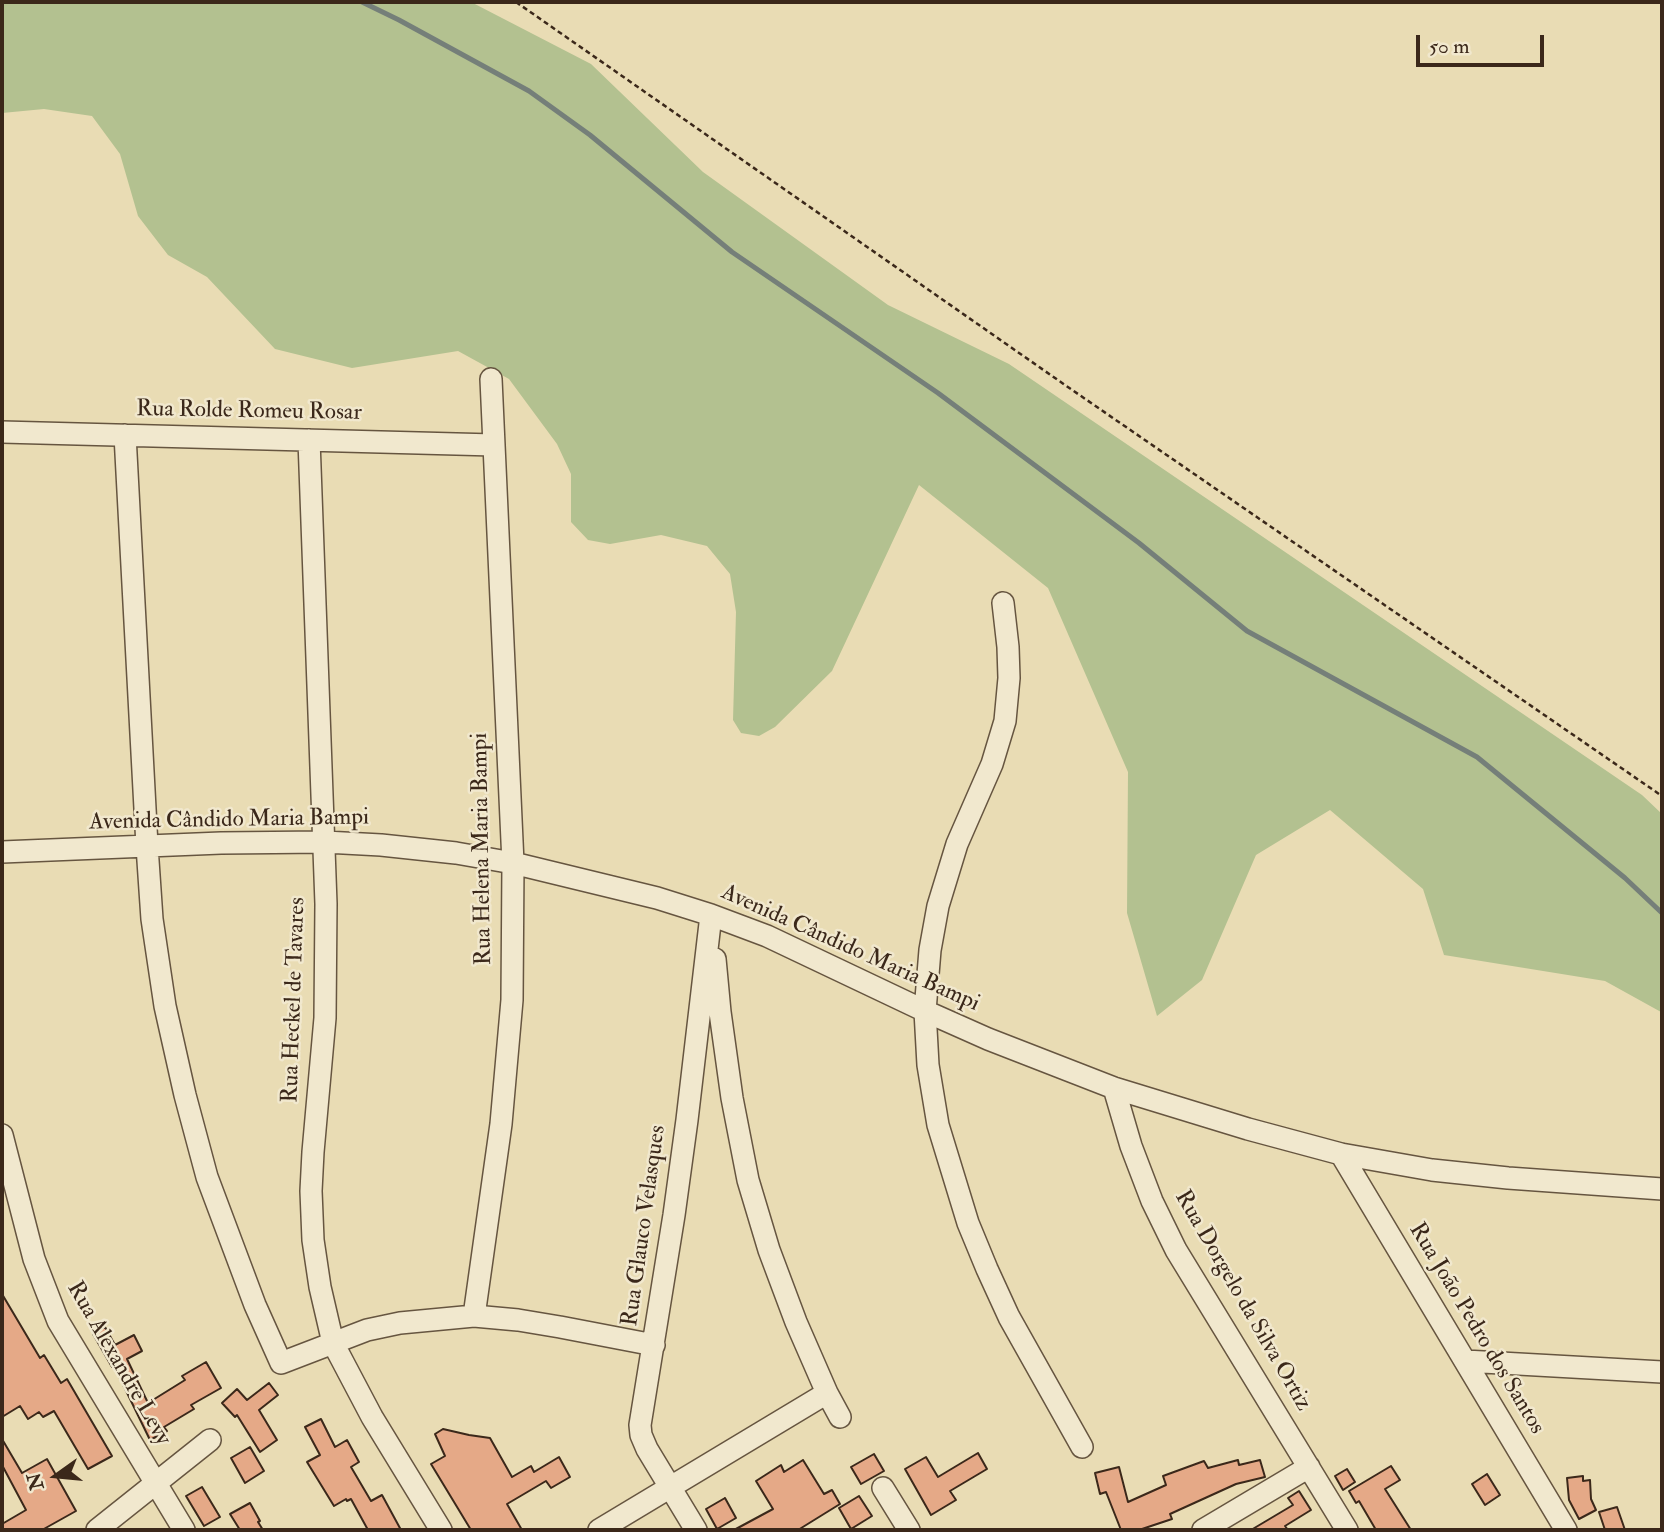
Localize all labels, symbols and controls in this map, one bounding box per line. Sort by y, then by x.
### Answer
scale bar [1419,21,1547,65]
text: 50 m [1429,33,1470,60]
street label: Rua Rolde Romeu Rosar [136,396,362,428]
street label: Rua Helena Maria Bampi [467,732,499,966]
street label: Avenida Cândido Maria Bampi [89,805,369,837]
street label: Avenida Cândido Maria Bampi [717,879,983,1019]
street label: Rua Heckel de Tavares [278,897,312,1103]
street label: Rua Glauco Velasques [617,1124,673,1328]
street label: Rua Dorgelo da Silva Ortiz [1168,1186,1316,1416]
street label: Rua João Pedro dos Santos [1402,1218,1550,1440]
street label: Rua Alexandre Levy [60,1277,176,1451]
north arrow [21,1441,91,1511]
text: N [22,1470,50,1493]

